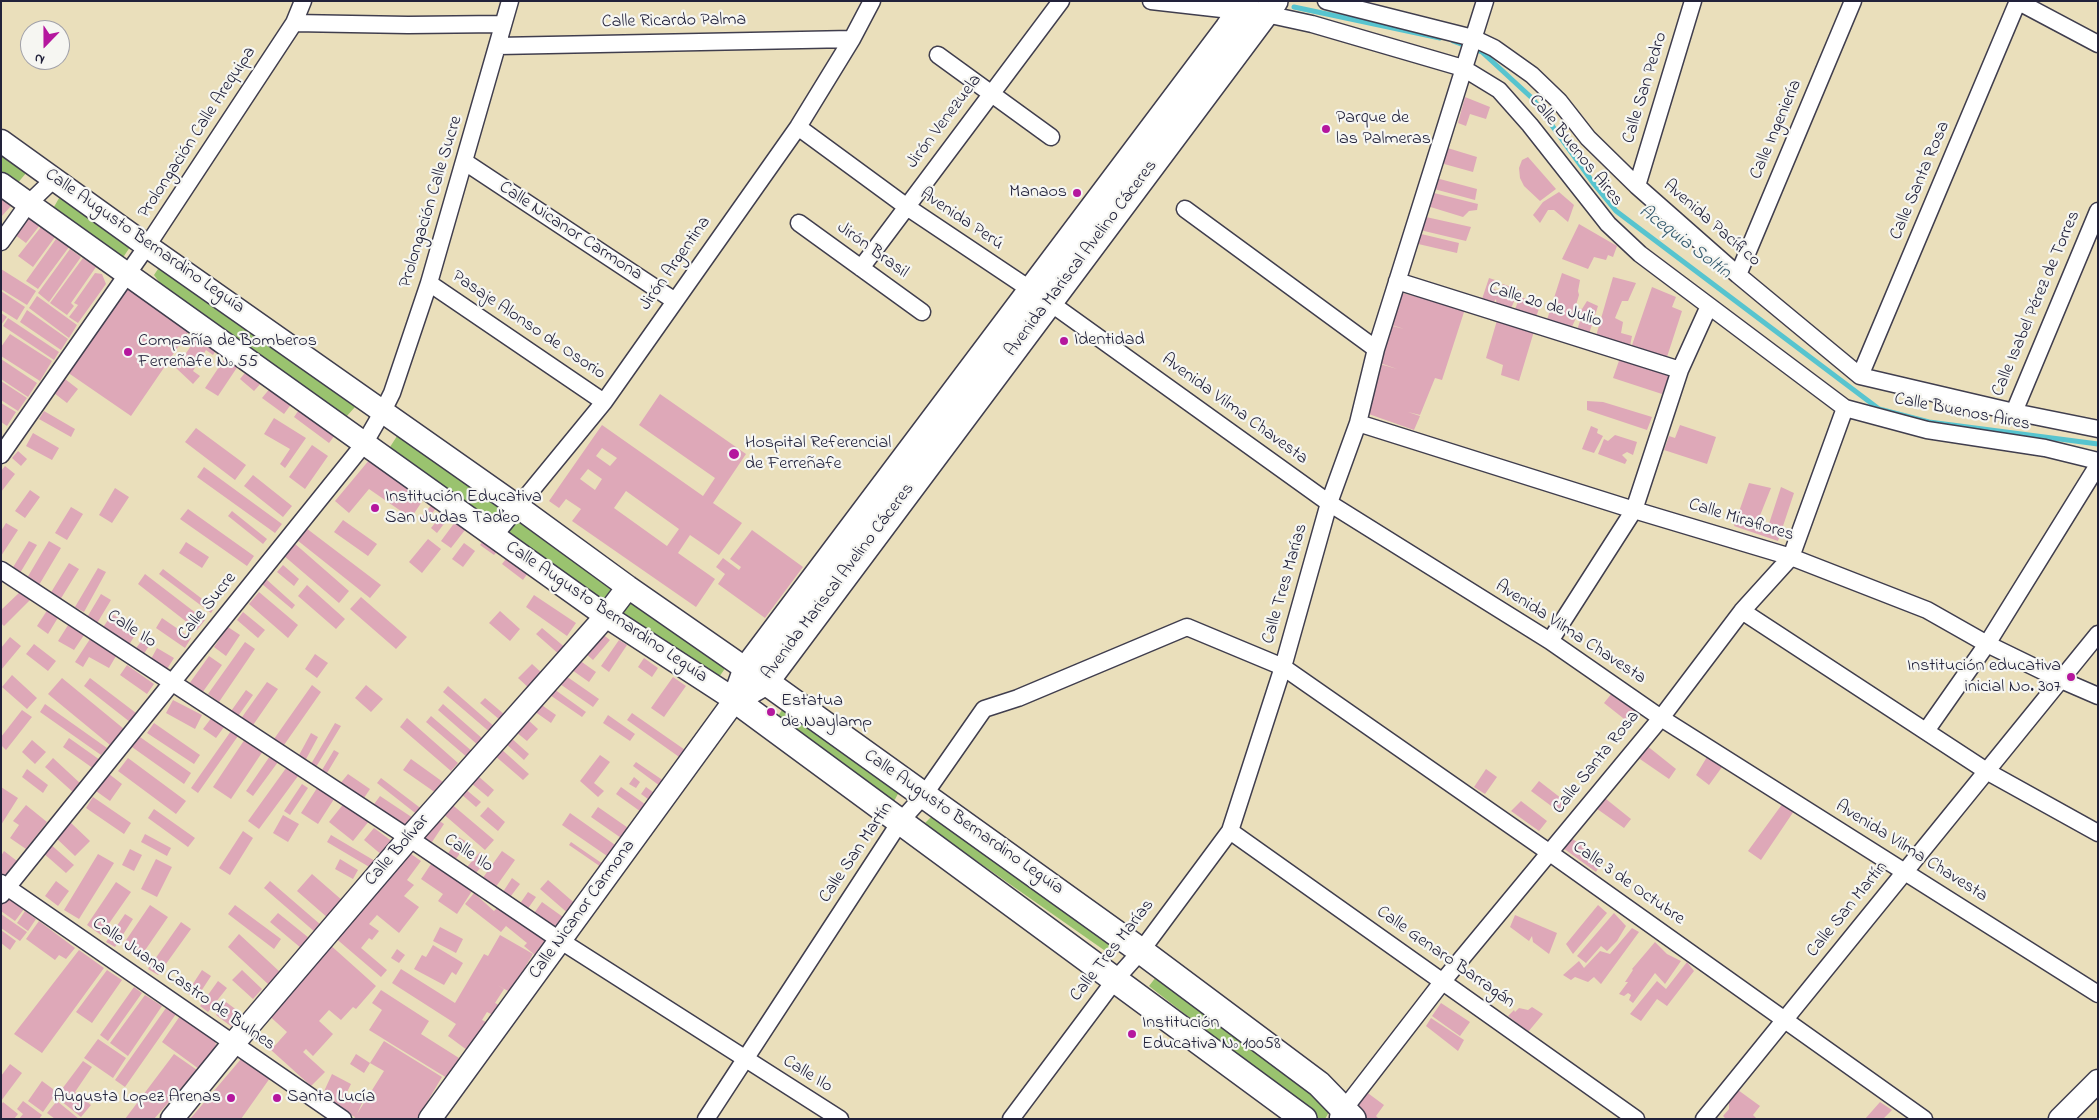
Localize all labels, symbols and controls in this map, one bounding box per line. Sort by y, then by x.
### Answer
street label: Calle Ricardo Palma [602,10,746,34]
north arrow [20,20,70,70]
street label: Calle San Pedro [1619,30,1673,146]
street label: Prolongación Calle Arequipa [134,43,262,223]
text: N [31,47,48,70]
street label: Jirón Venezuela [903,71,987,173]
street label: Calle Ingeniería [1746,77,1808,183]
street label: Calle Buenos Aires [1523,91,1627,211]
place label: Parque de las Palmeras [1336,108,1431,150]
street label: Prolongación Calle Sucre [396,114,468,290]
street label: Calle Santa Rosa [1886,118,1956,244]
marker: Parque de las Palmeras [1320,123,1332,135]
street label: Avenida Mariscal Avelino Cáceres [1001,156,1163,362]
street label: Calle Augusto Bernardino Leguía [40,165,248,319]
street label: Avenida Pacífico [1658,176,1764,272]
street label: Calle Nicanor Carmona [494,178,646,286]
place label: Manaos [1009,182,1067,204]
street label: Avenida Perú [915,184,1007,256]
marker: Manaos [1071,187,1083,199]
water label: Acequia Soltín [1633,201,1735,285]
street label: Calle Isabel Pérez de Torres [1988,208,2086,400]
street label: Jirón Argentina [636,213,716,315]
street label: Jirón Brasil [832,218,912,284]
street label: Pasaje Alonso de Osorio [447,267,609,385]
street label: Calle 20 de Julio [1486,279,1604,333]
place label: Identidad [1074,330,1145,352]
place label: Compañía de Bomberos Ferreñafe Nº 55 [138,331,317,374]
marker: Identidad [1058,335,1070,347]
marker: Compañía de Bomberos Ferreñafe Nº 55 [122,346,134,358]
street label: Avenida Vilma Chavesta [1157,350,1311,470]
street label: Calle Buenos Aires [1892,389,2032,437]
place label: Hospital Referencial de Ferreñafe [745,433,891,476]
marker: Hospital Referencial de Ferreñafe [727,447,741,461]
street label: Avenida Mariscal Avelino Cáceres [758,479,920,685]
place label: Institución Educativa San Judas Tadeo [385,487,542,530]
street label: Calle Miraflores [1686,495,1796,547]
marker: Institución Educativa San Judas Tadeo [369,502,381,514]
street label: Calle Tres Marías [1259,521,1313,647]
street label: Calle Augusto Bernardino Leguía [501,537,711,689]
street label: Calle Sucre [174,568,242,646]
street label: Avenida Vilma Chavesta [1491,576,1649,690]
street label: Calle Ilo [102,606,160,654]
place label: Institución educativa inicial No. 307 [1907,656,2061,699]
marker: Institución educativa inicial No. 307 [2065,671,2077,683]
place label: Estatua de Naylamp [781,691,872,734]
marker: Estatua de Naylamp [765,706,777,718]
street label: Calle Santa Rosa [1549,707,1645,819]
street label: Calle Augusto Bernardino Leguía [859,746,1067,900]
street label: Avenida Vilma Chavesta [1831,796,1991,908]
street label: Calle San Martín [815,798,899,908]
street label: Calle Bolívar [361,811,435,891]
street label: Calle Ilo [439,830,497,878]
street label: Calle Nicanor Carmona [525,836,641,984]
street label: Calle 3 de Octubre [1568,837,1688,931]
street label: Calle San Martín [1803,858,1893,962]
street label: Calle Tres Marías [1066,895,1160,1007]
street label: Calle Genaro Barragán [1371,902,1519,1014]
street label: Calle Juana Castro de Bulnes [87,913,279,1057]
place label: Institución Educativa Nº 10058 [1142,1013,1281,1056]
marker: Institución Educativa Nº 10058 [1126,1028,1138,1040]
street label: Calle Ilo [778,1051,836,1099]
place label: Augusta Lopez Arenas [53,1087,221,1109]
place label: Santa Lucía [287,1087,375,1109]
marker: Augusta Lopez Arenas [225,1092,237,1104]
marker: Santa Lucía [271,1092,283,1104]

